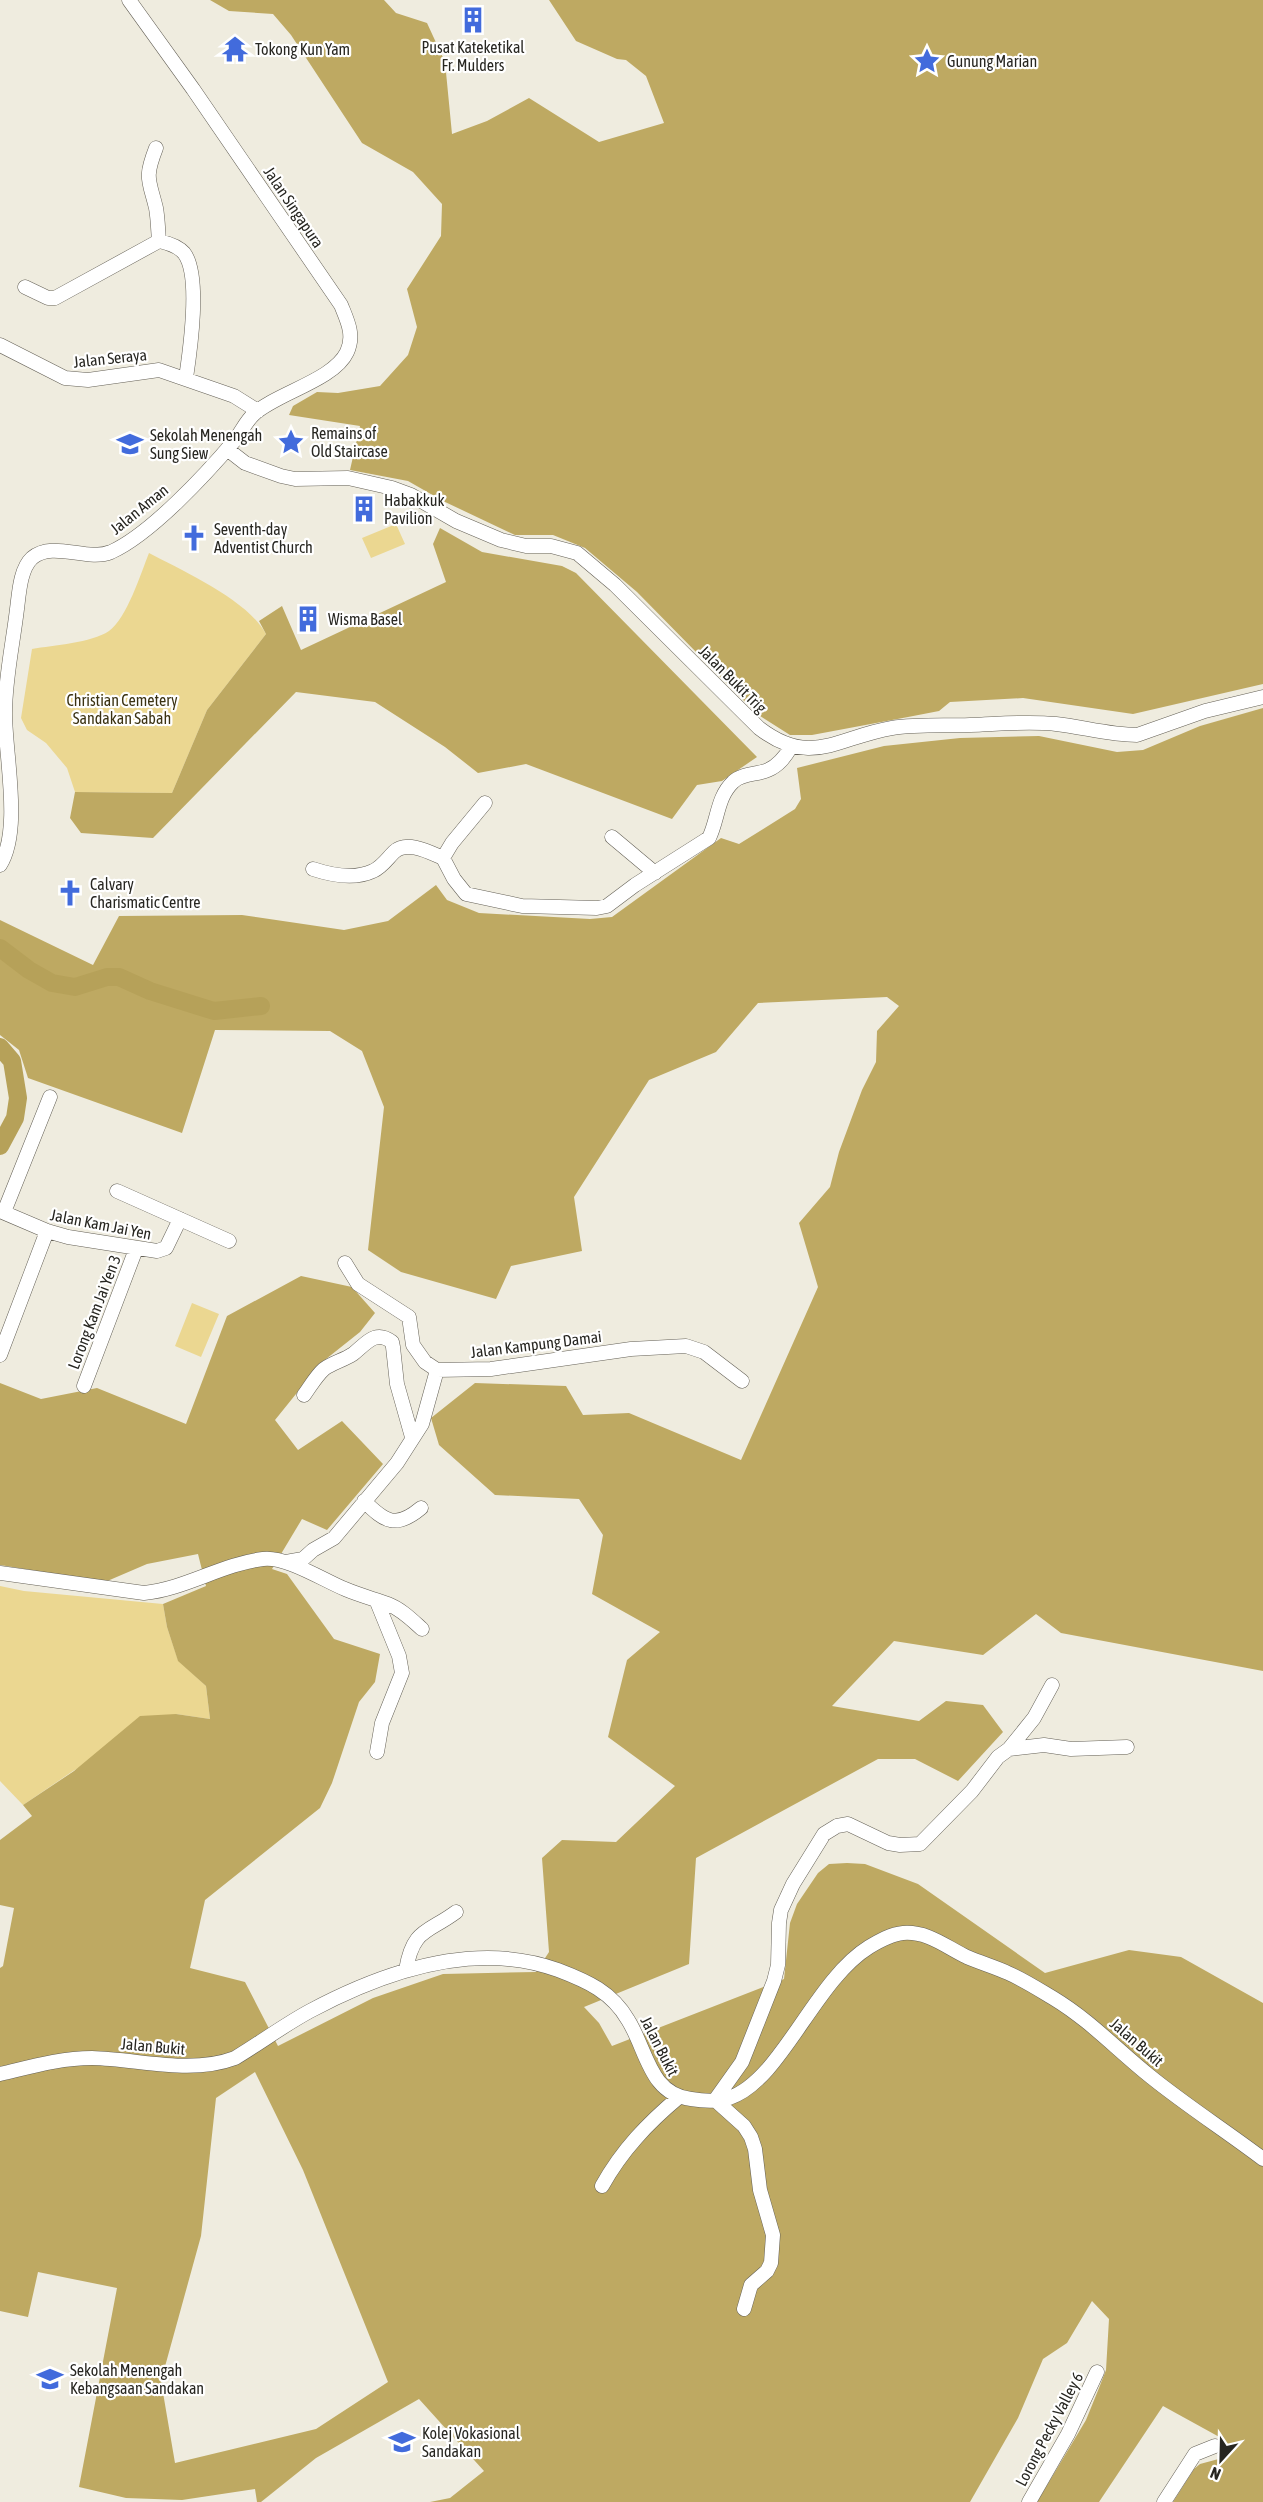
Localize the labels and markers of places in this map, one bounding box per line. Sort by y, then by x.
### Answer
building icon: Pusat Kateketikal Fr. Mulders [458,5,488,35]
temple icon: Tokong Kun Yam [220,34,250,64]
place label: Pusat Kateketikal Fr. Mulders [421,38,525,74]
place label: Tokong Kun Yam [255,40,350,59]
place icon: Gunung Marian [912,46,942,76]
place label: Gunung Marian [947,52,1037,71]
place label: Remains of Old Staircase [311,424,388,460]
place label: Sekolah Menengah Sung Siew [150,426,262,463]
place icon: Remains of Old Staircase [276,427,306,457]
school or university icon: Sekolah Menengah Sung Siew [115,429,145,459]
place label: Habakkuk Pavilion [384,491,445,527]
building icon: Habakkuk Pavilion [349,494,379,524]
place label: Seventh-day Adventist Church [214,520,313,556]
church icon: Seventh-day Adventist Church [179,523,209,553]
building icon: Wisma Basel [293,604,323,634]
place label: Wisma Basel [328,610,403,628]
place label: Calvary Charismatic Centre [90,875,201,911]
church icon: Calvary Charismatic Centre [55,878,85,908]
place label: Sekolah Menengah Kebangsaan Sandakan [70,2361,204,2398]
school or university icon: Sekolah Menengah Kebangsaan Sandakan [35,2364,65,2394]
place label: Kolej Vokasional Sandakan [422,2424,521,2460]
school or university icon: Kolej Vokasional Sandakan [387,2427,417,2457]

